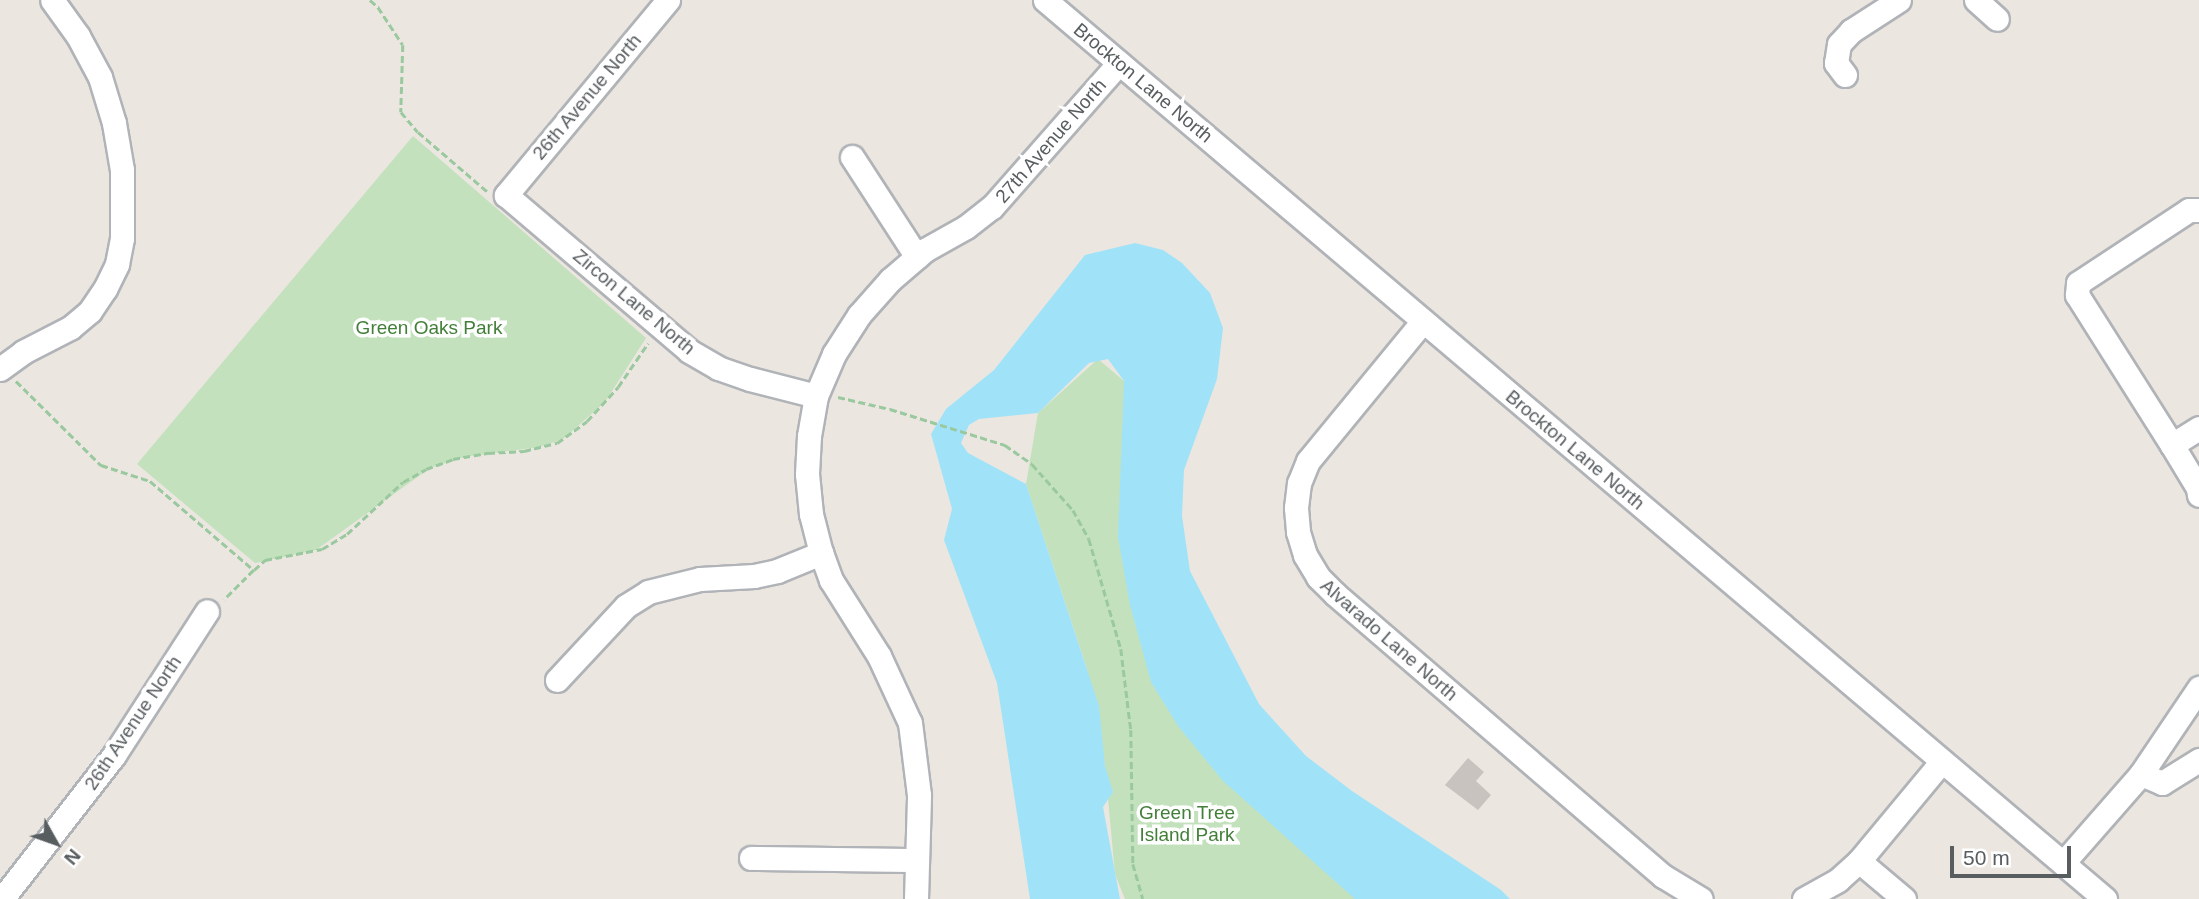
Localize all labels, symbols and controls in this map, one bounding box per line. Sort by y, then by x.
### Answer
street label: Brockton Lane North [1069,18,1217,148]
street label: 26th Avenue North [527,29,647,165]
street label: 27th Avenue North [991,74,1111,208]
street label: Zircon Lane North [568,244,700,360]
park label: Green Oaks Park [356,317,502,339]
street label: Brockton Lane North [1501,385,1649,515]
street label: Alvarado Lane North [1316,574,1462,706]
street label: 26th Avenue North [79,651,187,795]
park label: Green Tree Island Park [1139,802,1235,846]
north arrow [21,808,91,878]
scale bar [1954,832,2075,876]
text: N [60,845,85,869]
text: 50 m [1963,846,2010,869]

